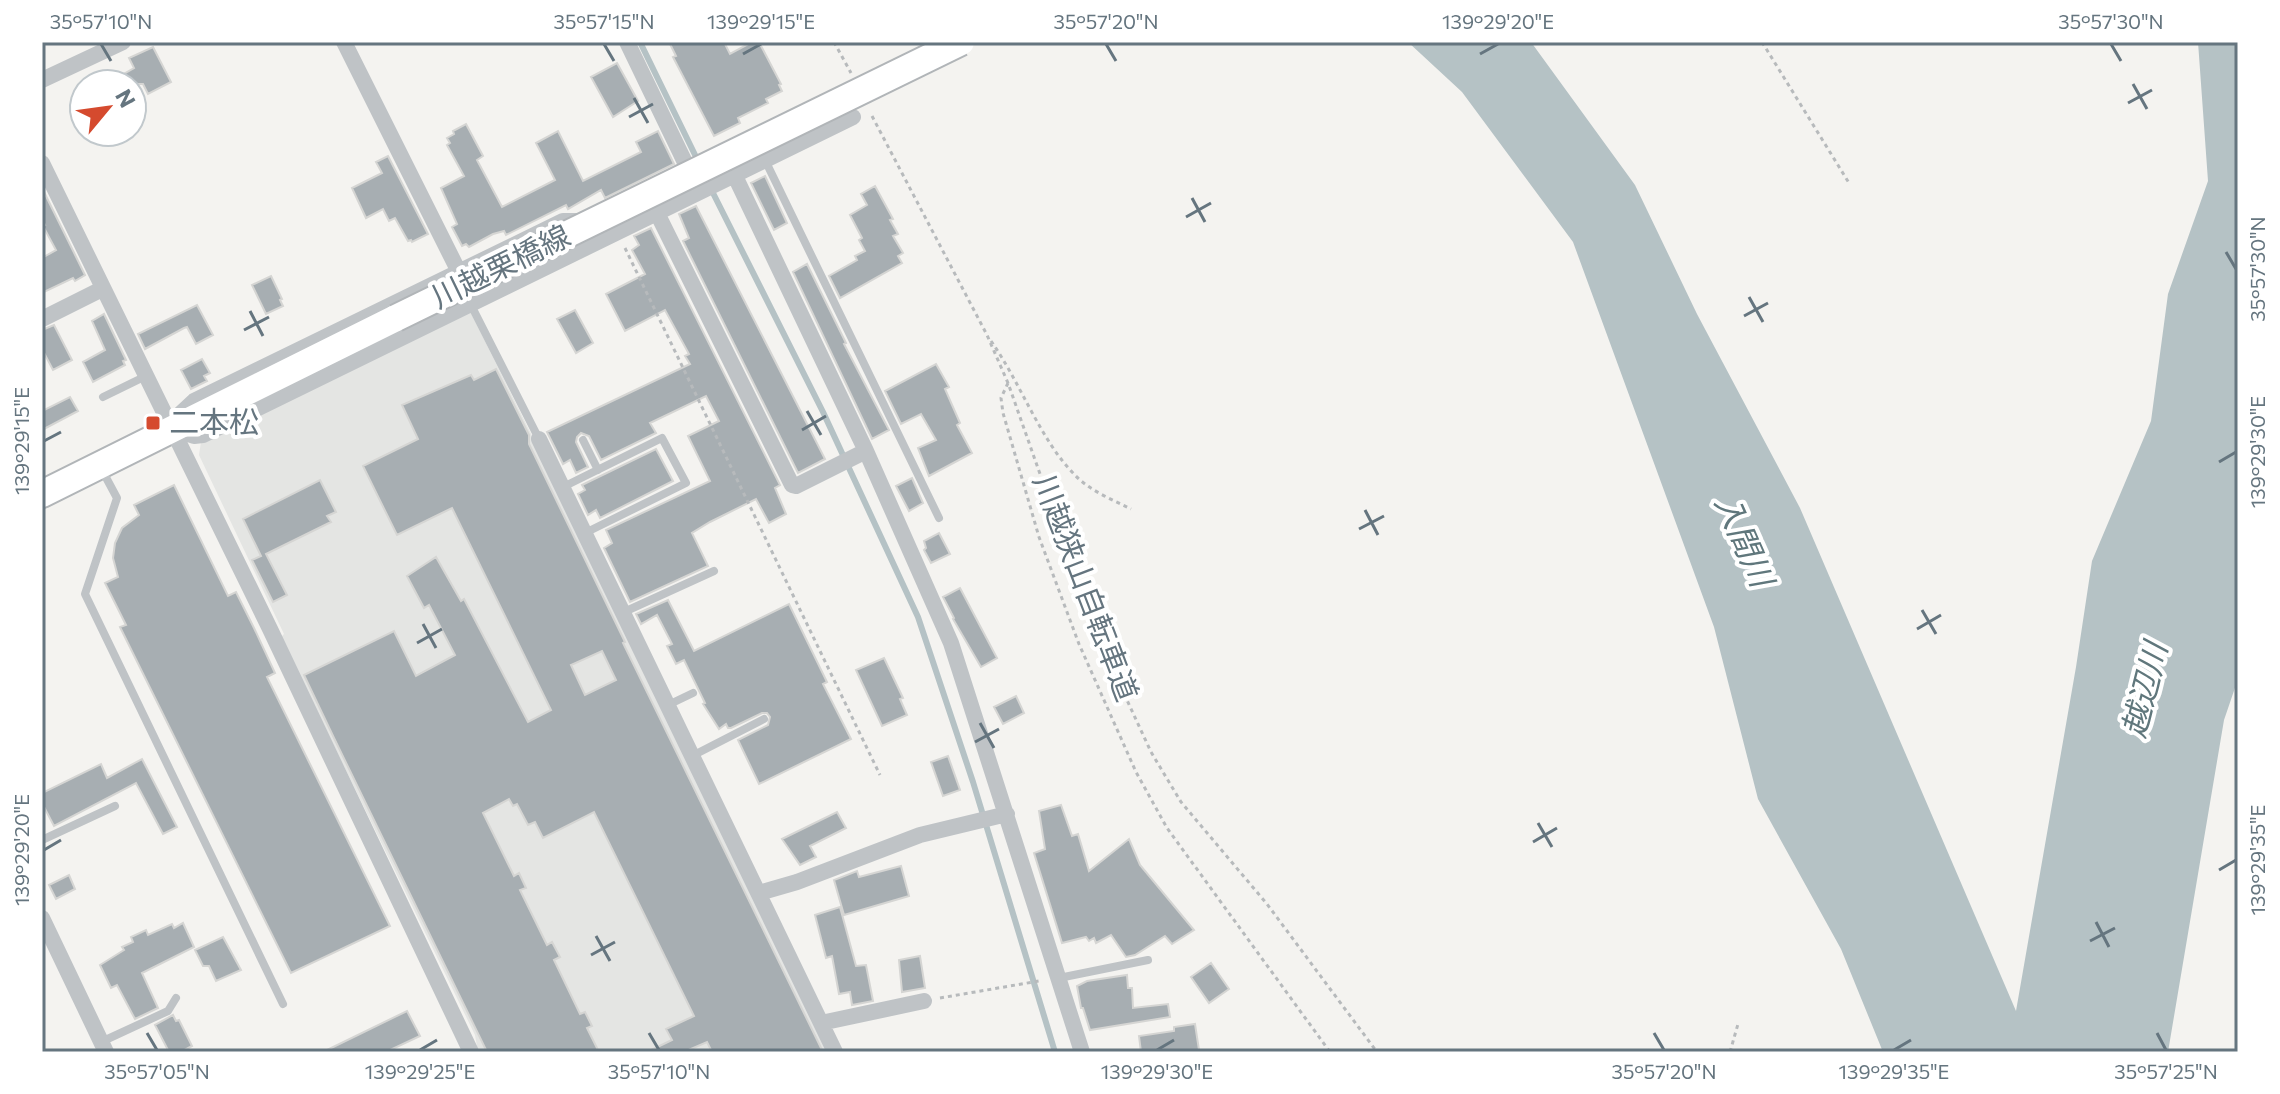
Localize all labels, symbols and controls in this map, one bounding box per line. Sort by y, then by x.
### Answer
text: 35°57'10"N [50,9,152,33]
text: 35°57'15"N [554,9,654,33]
text: 139°29'15"E [707,9,815,33]
text: 35°57'20"N [1053,9,1159,33]
text: 139°29'20"E [1442,9,1554,33]
text: 35°57'30"N [2058,9,2164,33]
north arrow [68,68,148,148]
text: N [110,84,142,112]
street label: 川越栗橋線 [424,215,575,314]
text: 35°57'30"N [2245,216,2269,322]
text: 139°29'15"E [9,387,33,495]
text: 139°29'30"E [2245,396,2269,508]
place label: 二本松 [169,402,259,439]
marker: 二本松 [144,414,162,432]
street label: 川越狭山自転車道 [1027,468,1148,706]
water label: 入間川 [1708,488,1785,595]
water label: 越辺川 [2112,635,2175,741]
text: 139°29'20"E [9,794,33,906]
text: 139°29'35"E [2245,805,2269,915]
text: 35°57'05"N [104,1059,210,1083]
text: 139°29'25"E [365,1059,475,1083]
text: 35°57'10"N [608,1059,710,1083]
text: 139°29'30"E [1101,1059,1213,1083]
text: 35°57'20"N [1611,1059,1717,1083]
text: 139°29'35"E [1839,1059,1949,1083]
text: 35°57'25"N [2114,1059,2218,1083]

